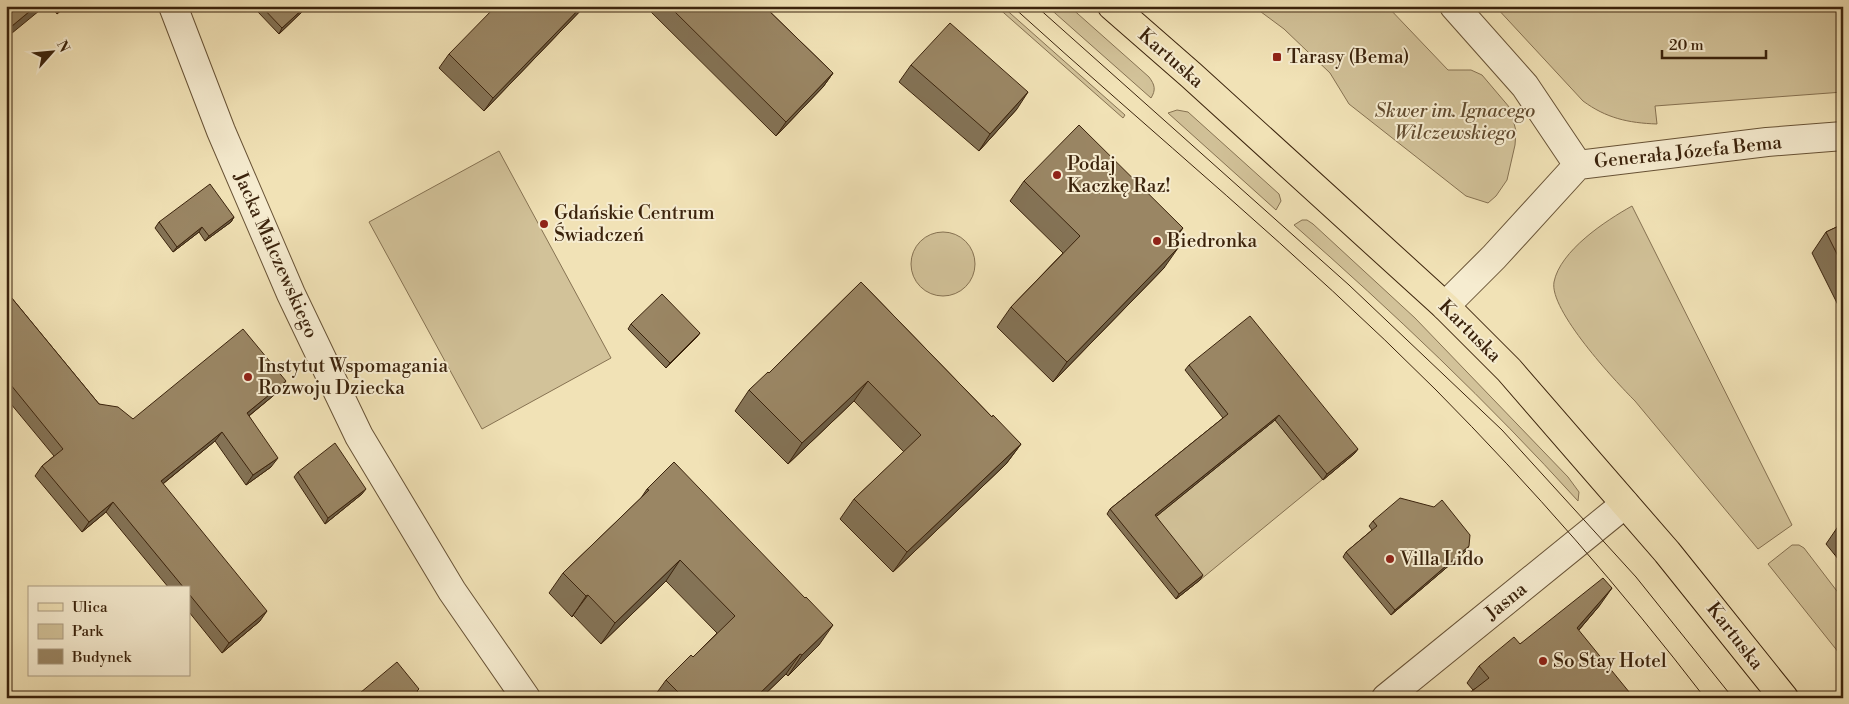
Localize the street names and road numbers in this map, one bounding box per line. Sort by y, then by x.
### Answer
street label: Kartuska [1133,23,1209,93]
street label: Generała Józefa Bema [1593,130,1783,174]
street label: Jacka Malczewskiego [228,167,323,342]
street label: Kartuska [1434,295,1507,368]
street label: Jasna [1479,577,1532,626]
street label: Kartuska [1701,597,1769,675]

